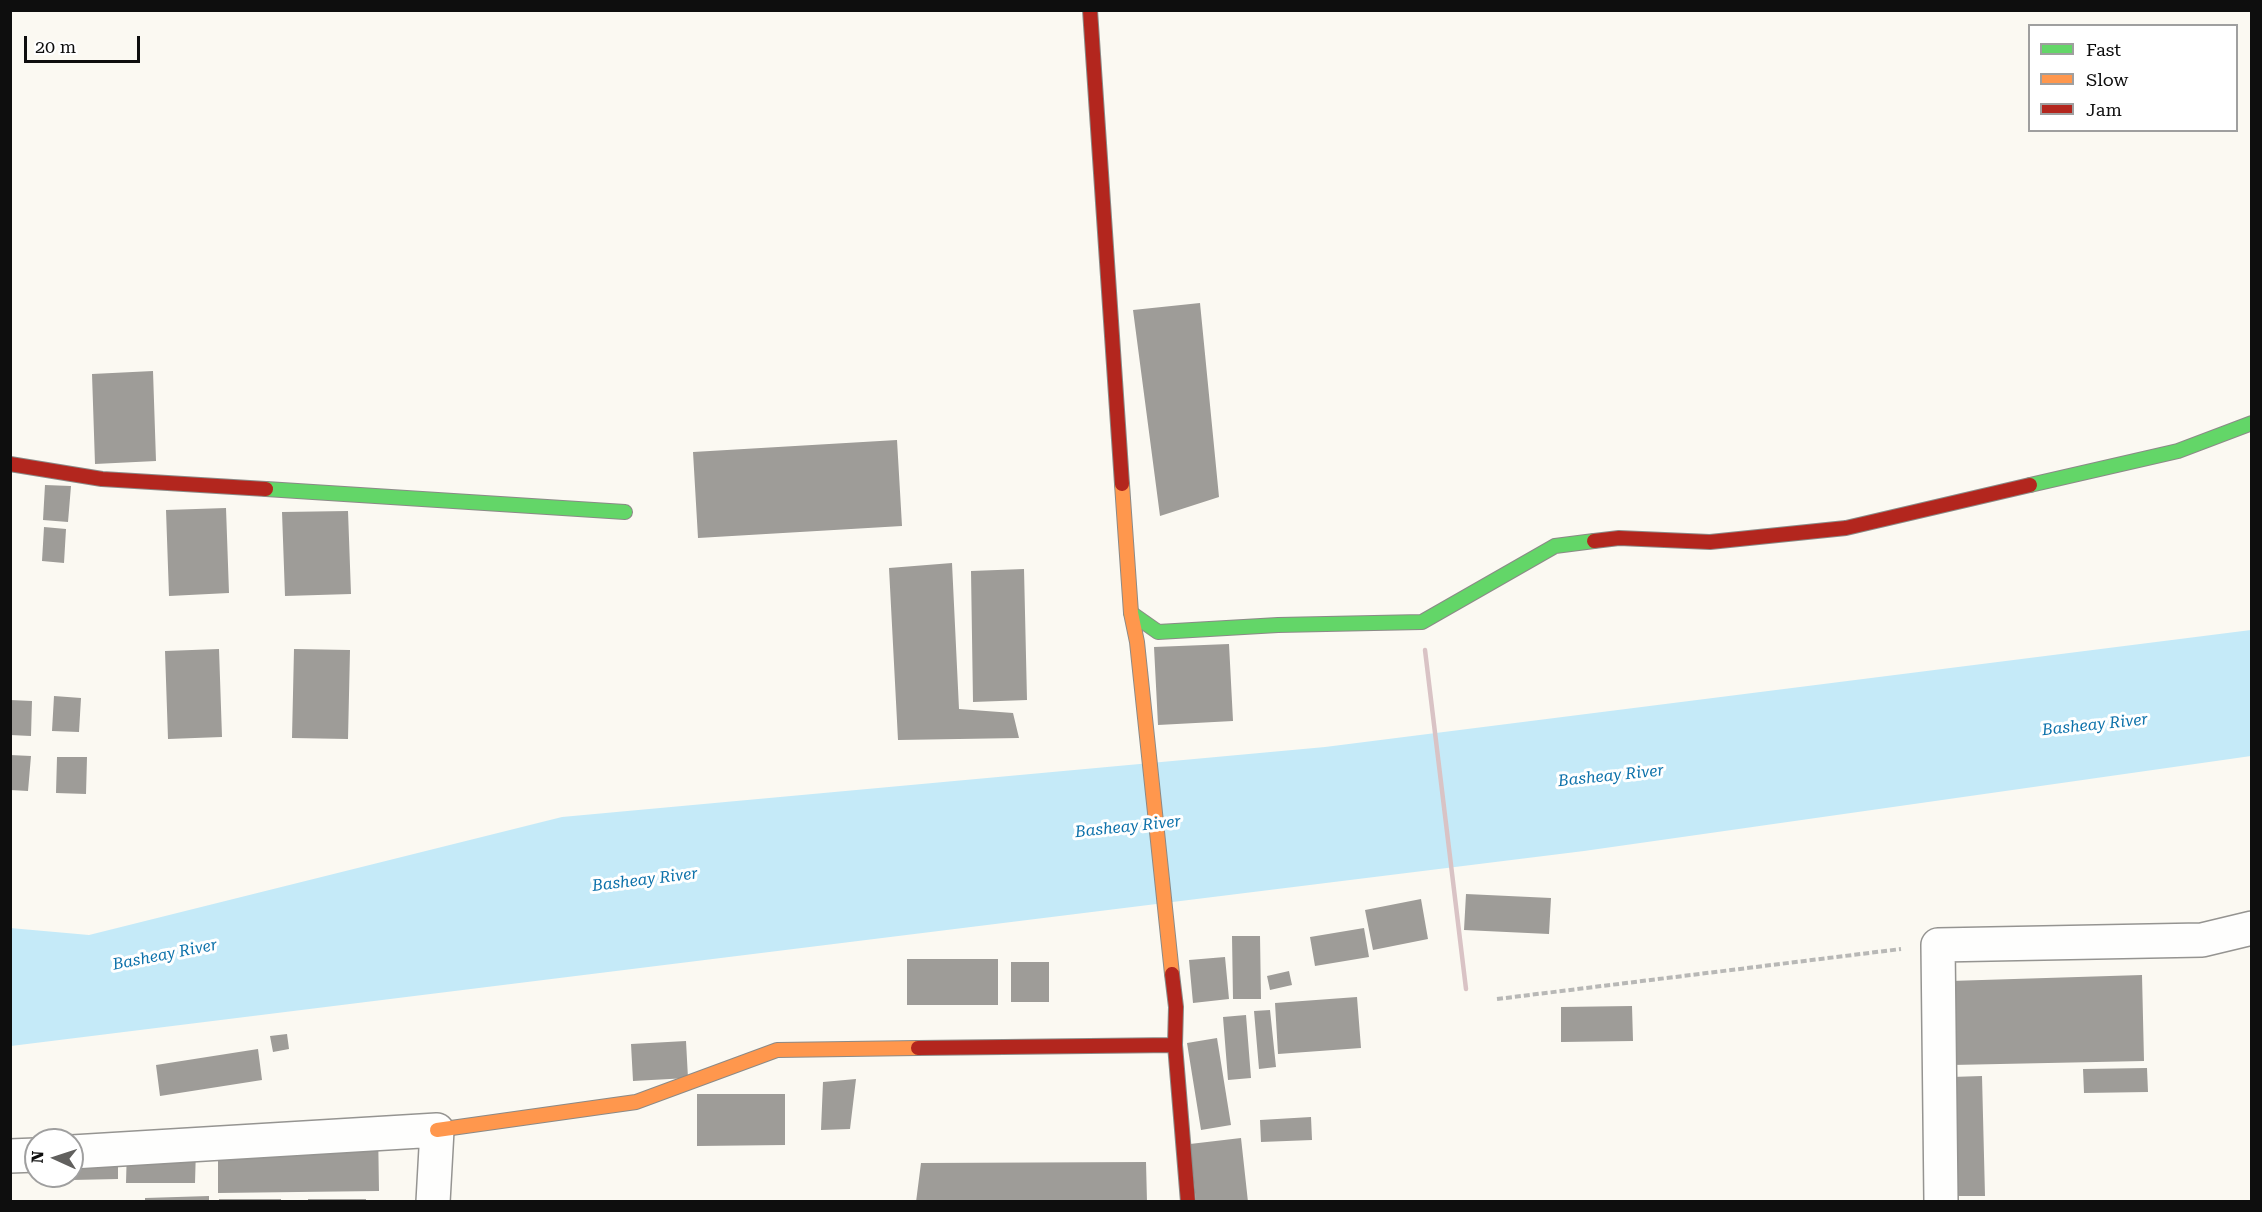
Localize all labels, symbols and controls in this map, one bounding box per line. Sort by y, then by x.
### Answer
scale bar [27,24,142,62]
legend [2028,24,2238,132]
text: 20 m [35,36,76,57]
text: Fast [2086,39,2121,60]
text: Slow [2086,69,2128,90]
text: Jam [2086,99,2122,120]
water label: Basheay River [2041,710,2149,740]
water label: Basheay River [1557,761,1665,791]
water label: Basheay River [1074,812,1182,842]
water label: Basheay River [591,864,699,896]
water label: Basheay River [111,935,219,975]
north arrow [24,1128,84,1188]
text: N [28,1150,47,1164]

